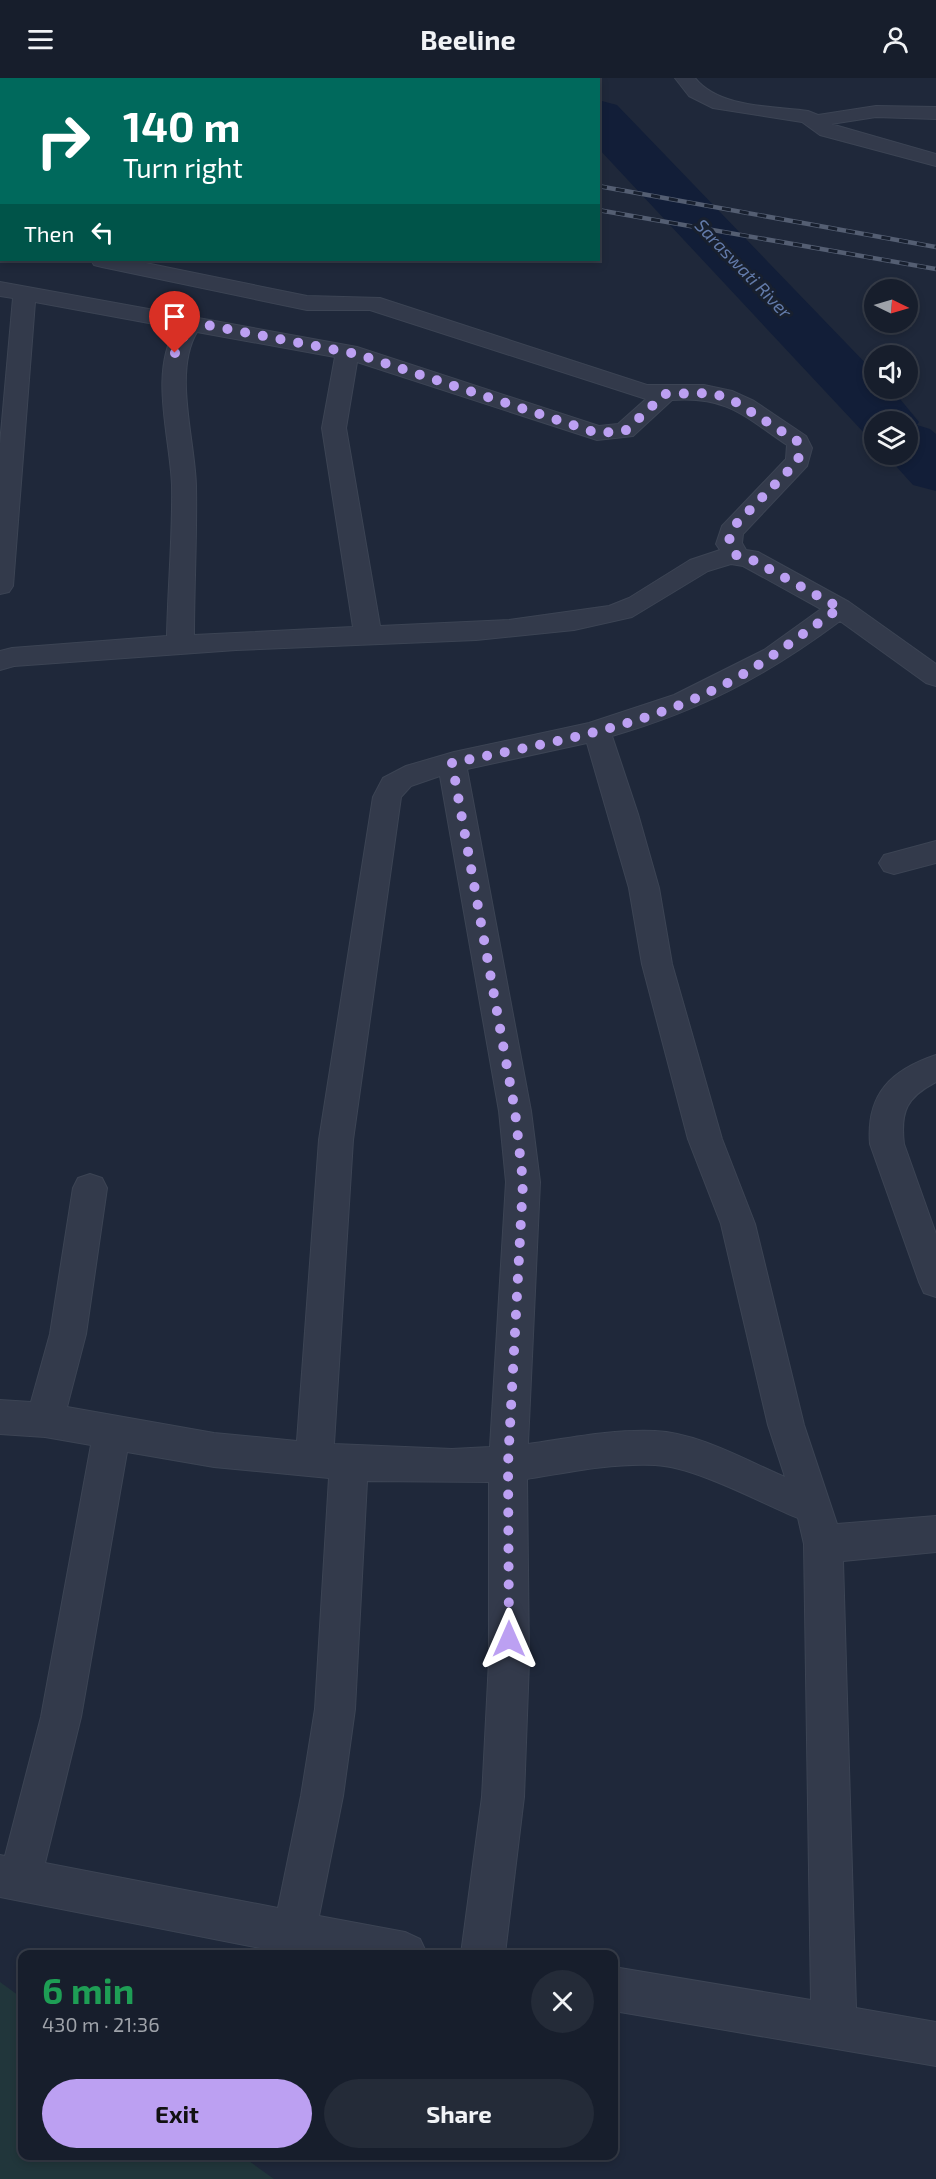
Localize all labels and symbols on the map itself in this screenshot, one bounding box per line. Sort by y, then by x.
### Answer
water label: Saraswati River [691,214,797,323]
north arrow [864,279,918,333]
pin [149,291,200,353]
position arrow [477,1607,541,1671]

